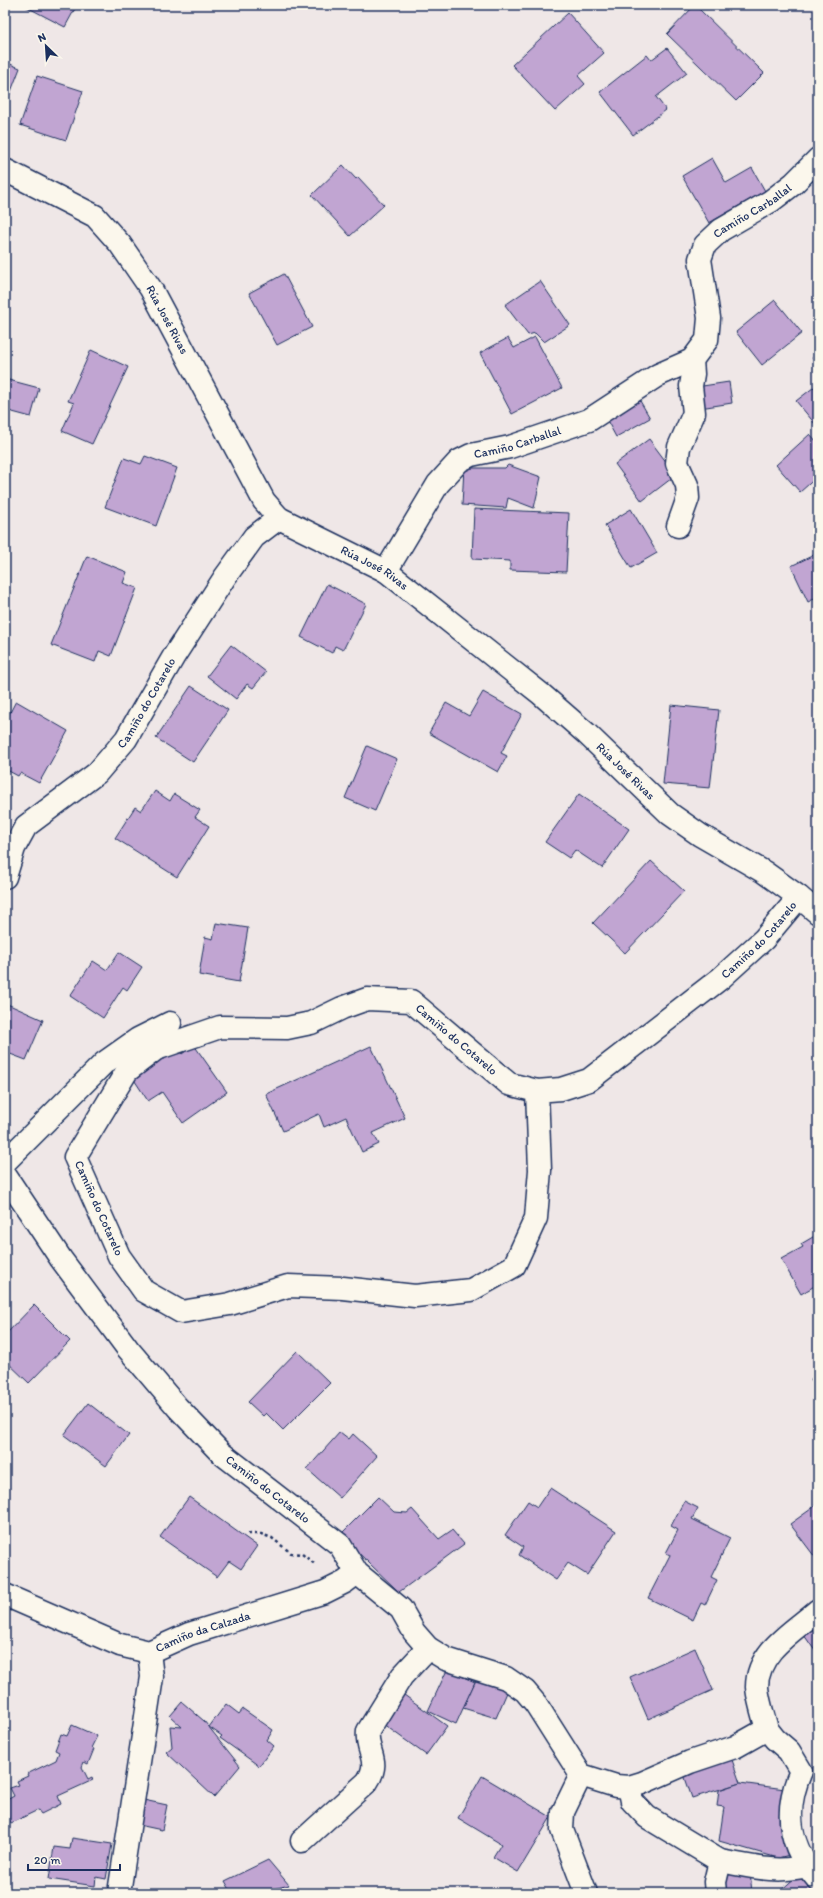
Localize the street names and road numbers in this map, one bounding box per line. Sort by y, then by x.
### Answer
street label: Camiño Carballal [710,180,795,241]
street label: Rúa José Rivas [143,283,191,356]
street label: Camiño Carballal [473,423,563,461]
street label: Rúa José Rivas [338,543,411,593]
street label: Camiño do Cotarelo [114,655,178,751]
street label: Rúa José Rivas [593,740,658,803]
street label: Camiño do Cotarelo [718,898,800,981]
street label: Camiño do Cotarelo [413,1001,500,1078]
street label: Camiño do Cotarelo [72,1158,126,1258]
street label: Camiño do Cotarelo [223,1452,313,1526]
street label: Camiño da Calzada [153,1608,253,1655]

